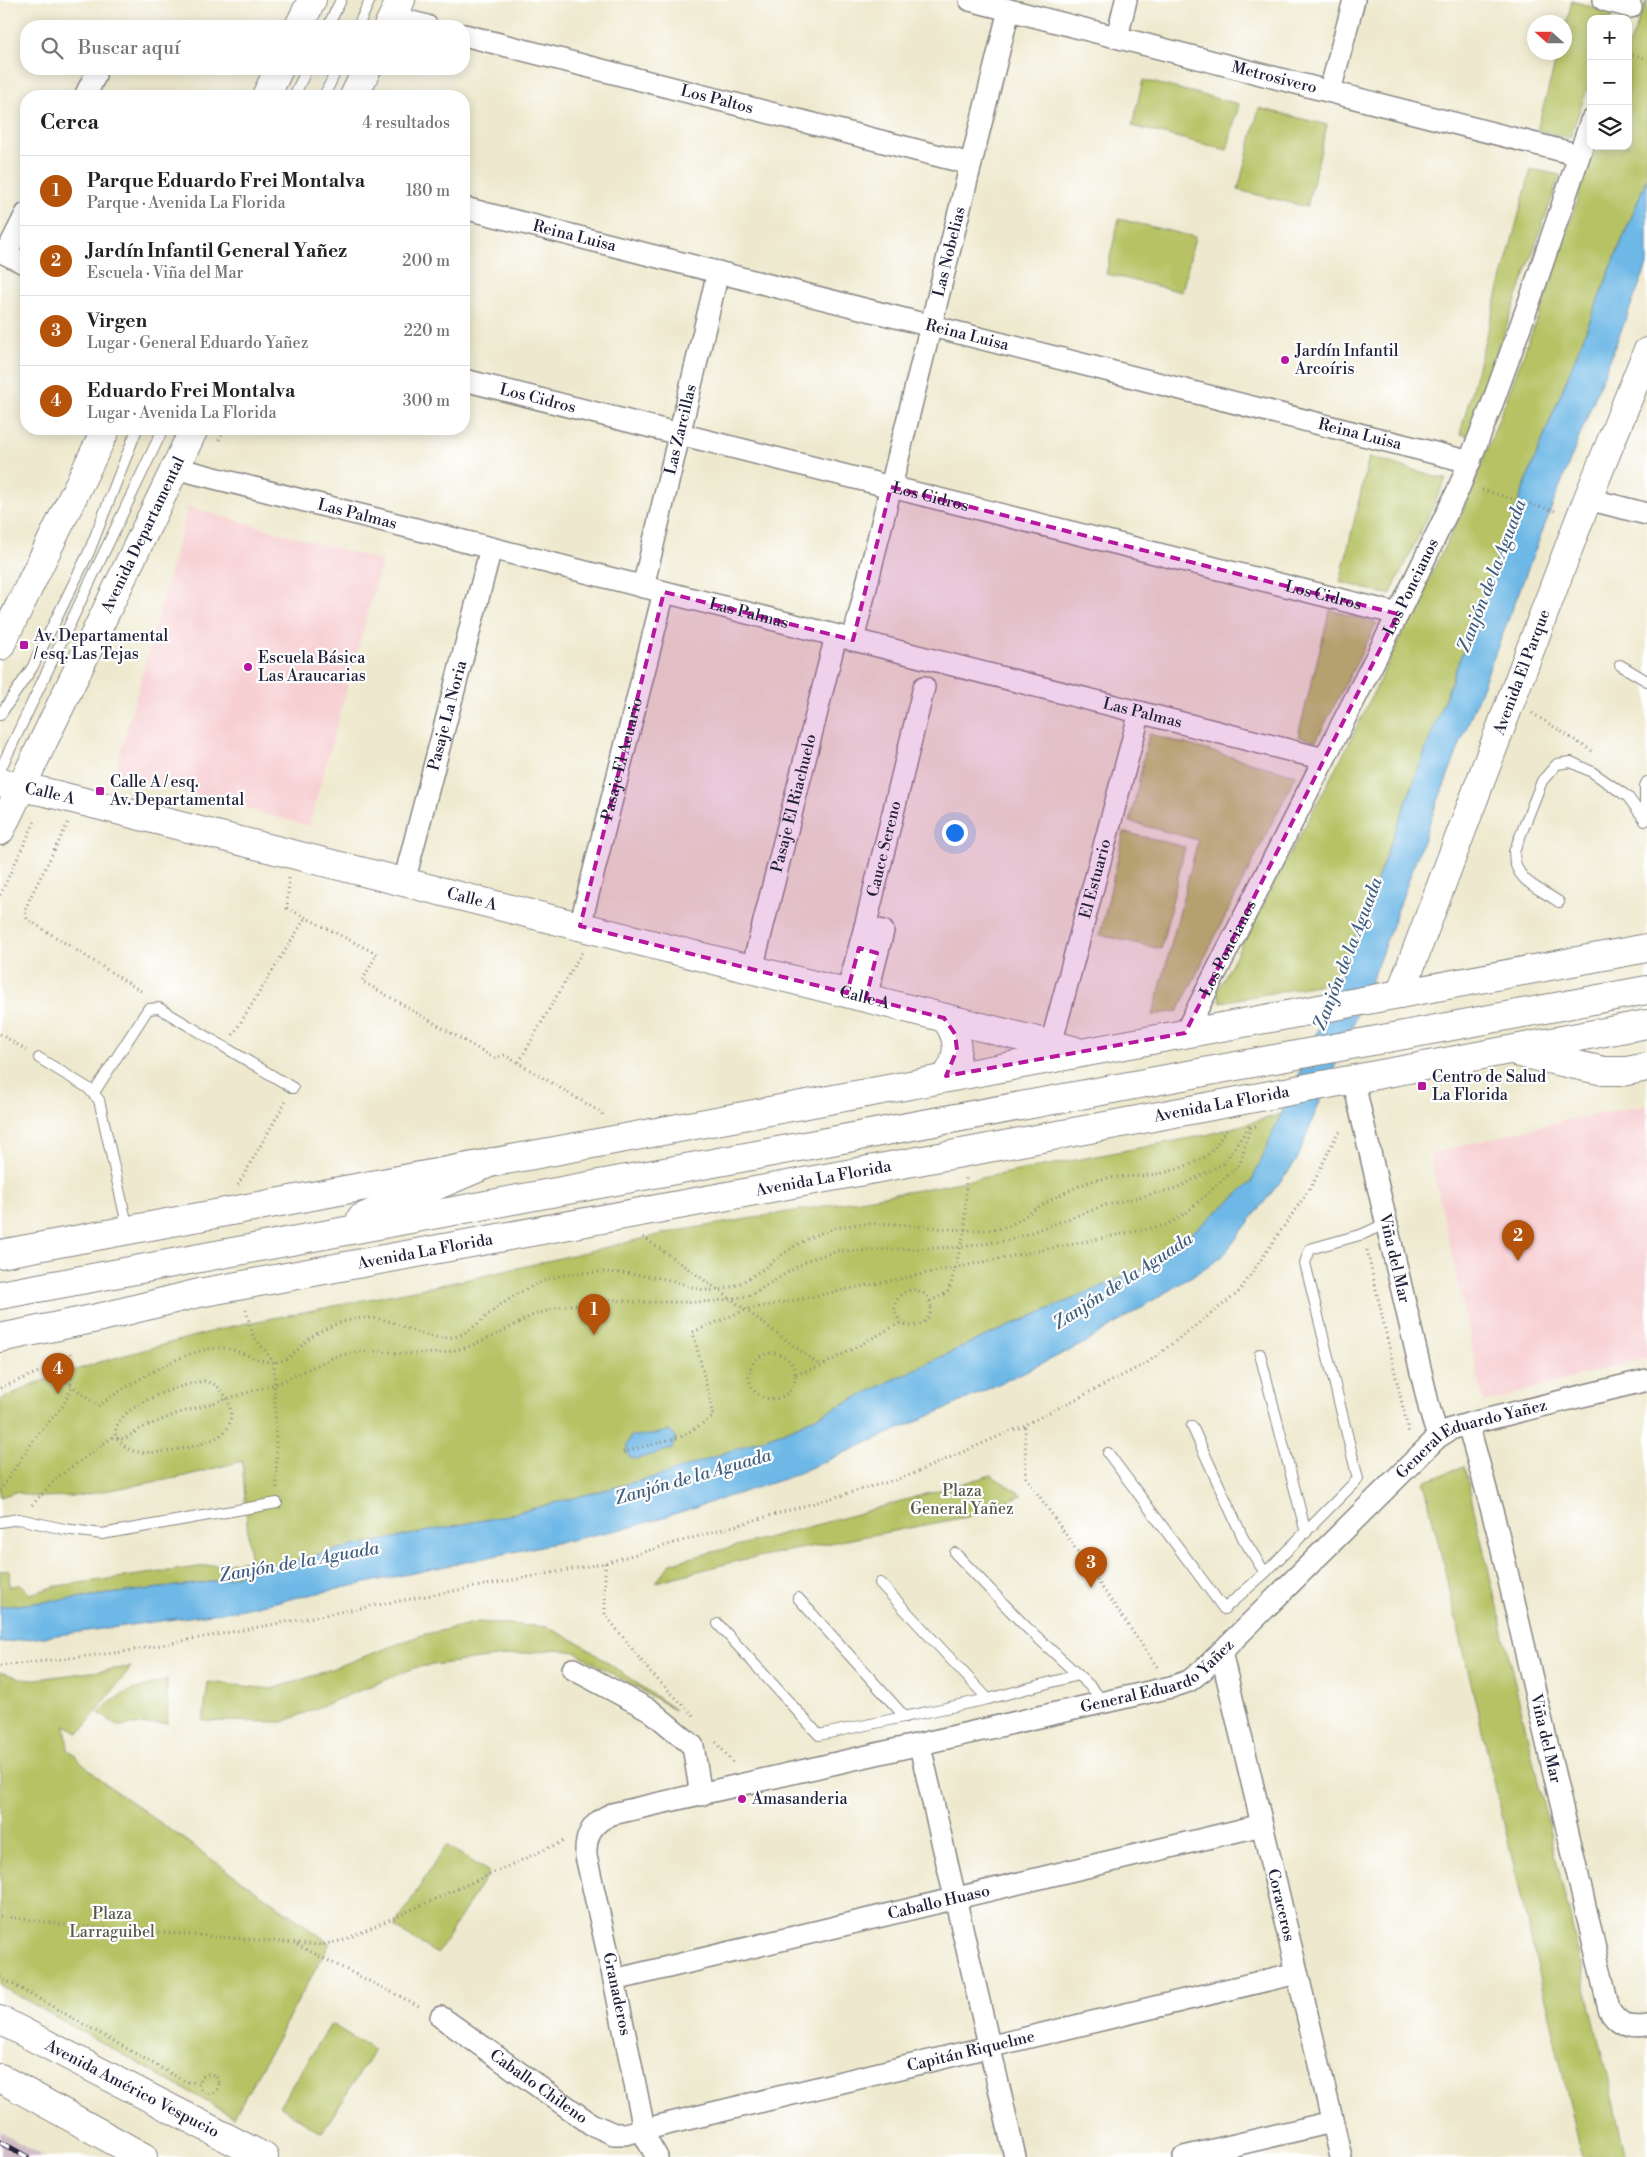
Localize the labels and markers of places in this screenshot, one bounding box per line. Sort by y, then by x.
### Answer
place label: Jardín Infantil Arcoíris [1294,341,1399,379]
marker: Jardín Infantil Arcoíris [1279,354,1291,366]
place label: Av. Departamental / esq. Las Tejas [33,626,168,664]
marker: Av. Departamental / esq. Las Tejas [18,639,30,651]
place label: Escuela Básica Las Araucarias [258,648,366,686]
marker: Escuela Básica Las Araucarias [242,661,254,673]
place label: Calle A / esq. Av. Departamental [109,772,244,810]
marker: Calle A / esq. Av. Departamental [94,785,106,797]
place label: Centro de Salud La Florida [1432,1067,1546,1105]
marker: Centro de Salud La Florida [1416,1080,1428,1092]
pin: 2 [1502,1220,1534,1261]
pin: 1 [578,1294,610,1335]
pin: 4 [42,1353,74,1394]
pin: 3 [1075,1547,1107,1588]
place label: Amasanderia [751,1789,848,1809]
marker: Amasanderia [736,1793,748,1805]

